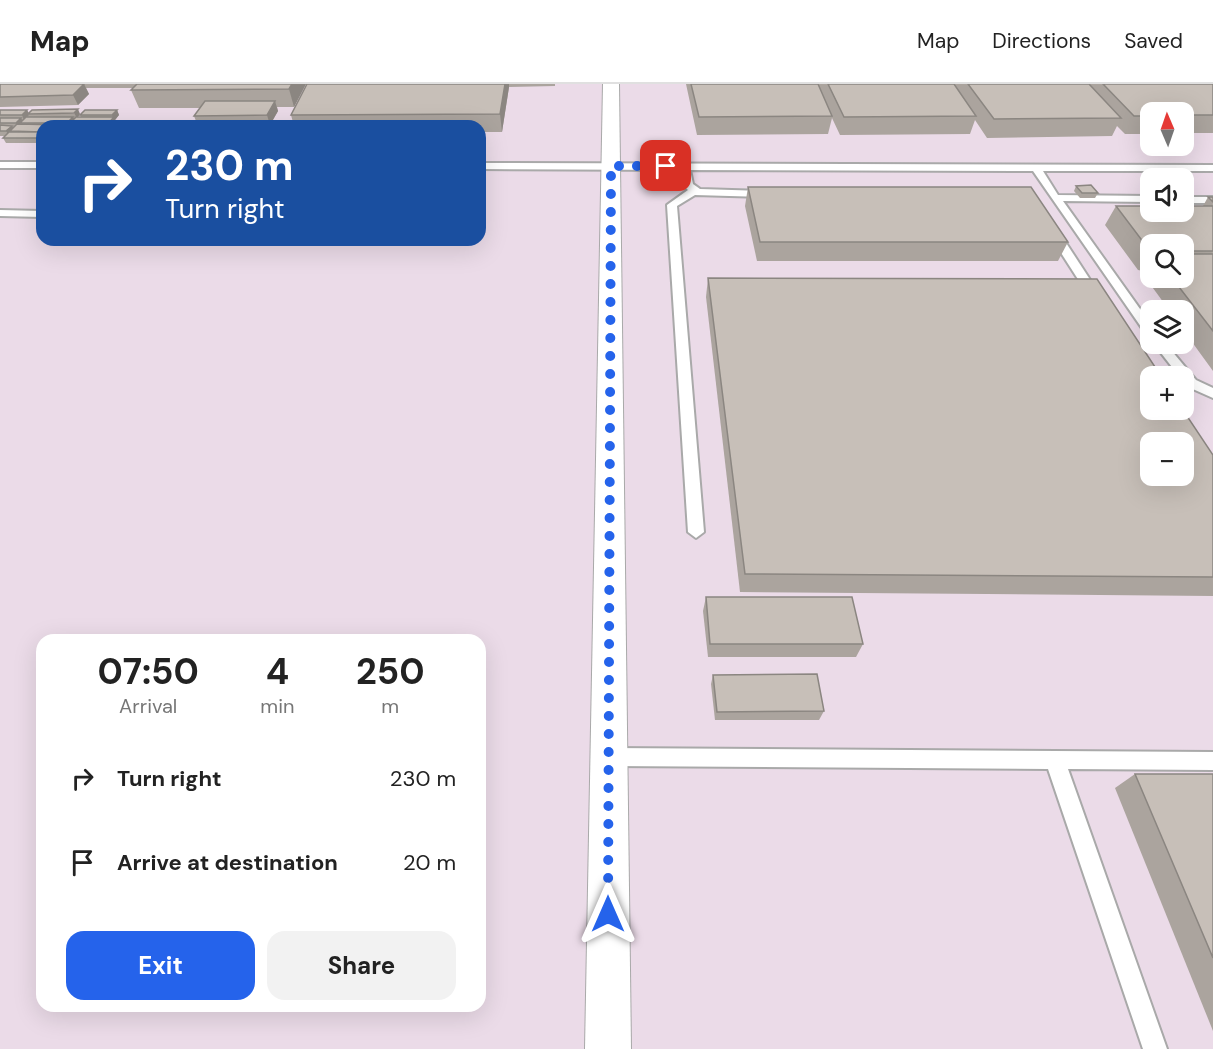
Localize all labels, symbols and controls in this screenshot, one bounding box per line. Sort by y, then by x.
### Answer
text: Map [30,23,90,60]
text: Map [917,27,959,55]
text: Directions [992,27,1091,55]
text: Saved [1124,27,1183,55]
north arrow [1140,102,1194,156]
map controls [1140,102,1194,486]
text: 230 m [165,138,294,193]
pin [640,140,691,191]
icon: right [66,144,144,222]
icon: arrive [649,149,682,182]
button: sound [1140,168,1194,222]
text: Turn right [165,191,285,226]
button: search [1140,234,1194,288]
button: layers [1140,300,1194,354]
button: + [1140,366,1194,420]
button: − [1140,432,1194,486]
text: 07:50 [98,648,199,695]
text: 4 [266,648,289,695]
text: 250 [356,648,424,695]
text: Arrival [119,693,177,719]
text: min [260,693,294,719]
text: m [381,693,399,719]
icon: right [66,762,99,795]
text: Turn right [117,764,222,793]
text: 230 m [390,764,456,793]
icon: arrive [66,846,99,879]
text: Arrive at destination [117,848,338,877]
text: 20 m [403,848,456,877]
position arrow [576,882,640,946]
button: Exit [66,931,255,1000]
button: Share [267,931,456,1000]

